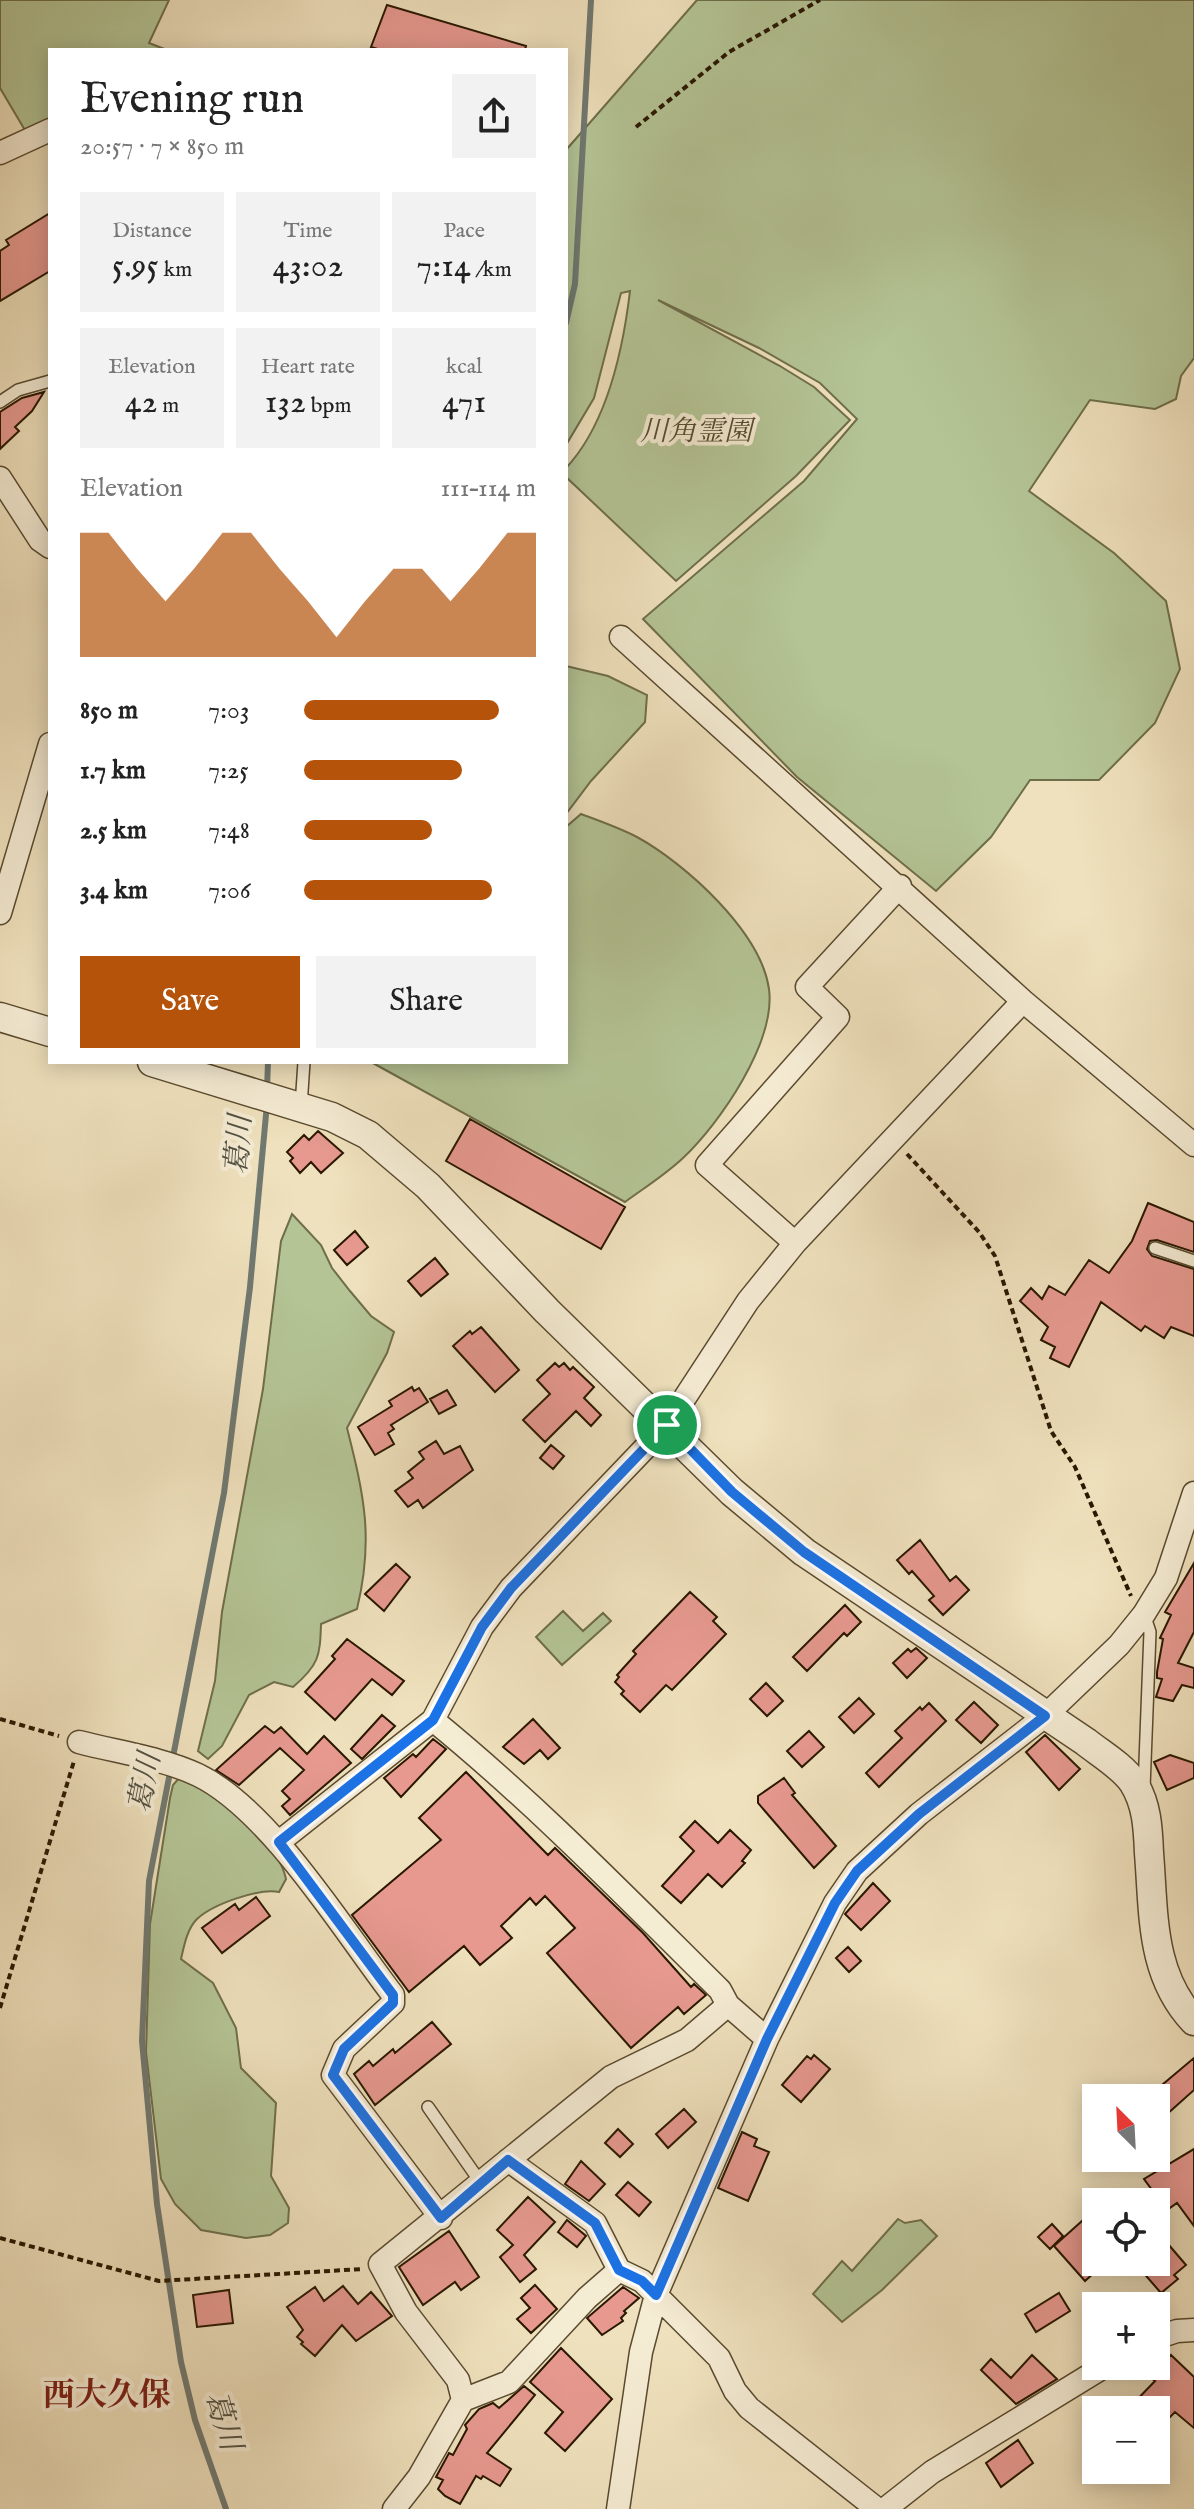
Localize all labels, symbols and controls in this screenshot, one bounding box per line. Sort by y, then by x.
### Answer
text: Evening run [80,72,304,128]
button: share [452,74,536,158]
text: 20:57 · 7 × 850 m [80,130,244,163]
text: Distance [112,217,192,245]
text: Time [284,217,332,245]
text: Pace [443,217,485,245]
text: 5.95 [112,245,159,288]
text: 43:02 [273,245,344,288]
text: 7:14 [416,245,471,288]
text: km [159,256,192,284]
text: /km [471,256,512,284]
text: Elevation [108,353,196,381]
text: Heart rate [261,353,355,381]
text: kcal [446,353,482,381]
text: 42 [125,381,157,424]
text: 132 [265,381,306,424]
text: 471 [442,381,486,424]
text: m [157,392,179,420]
text: bpm [306,392,351,420]
park label: 川角霊園 [640,415,756,450]
text: Elevation [80,472,183,505]
text: 111–114 m [440,472,536,505]
text: 850 m [80,694,138,727]
text: 7:03 [208,694,250,727]
text: 1.7 km [80,754,146,787]
text: 7:25 [208,754,249,787]
text: 2.5 km [80,814,147,847]
text: 7:48 [208,814,250,847]
text: 3.4 km [80,874,148,907]
text: 7:06 [208,874,251,907]
button: Save [80,956,300,1048]
button: Share [316,956,536,1048]
water label: 葛川 [219,1111,261,1176]
pin [633,1391,701,1459]
icon: arrive [645,1403,689,1447]
water label: 葛川 [122,1747,171,1816]
north arrow [1082,2084,1170,2172]
map controls [1082,2084,1170,2484]
button: locate [1082,2188,1170,2276]
button: + [1082,2292,1170,2380]
district label: 西大久保 [43,2376,171,2417]
water label: 葛川 [195,2387,250,2458]
button: − [1082,2396,1170,2484]

